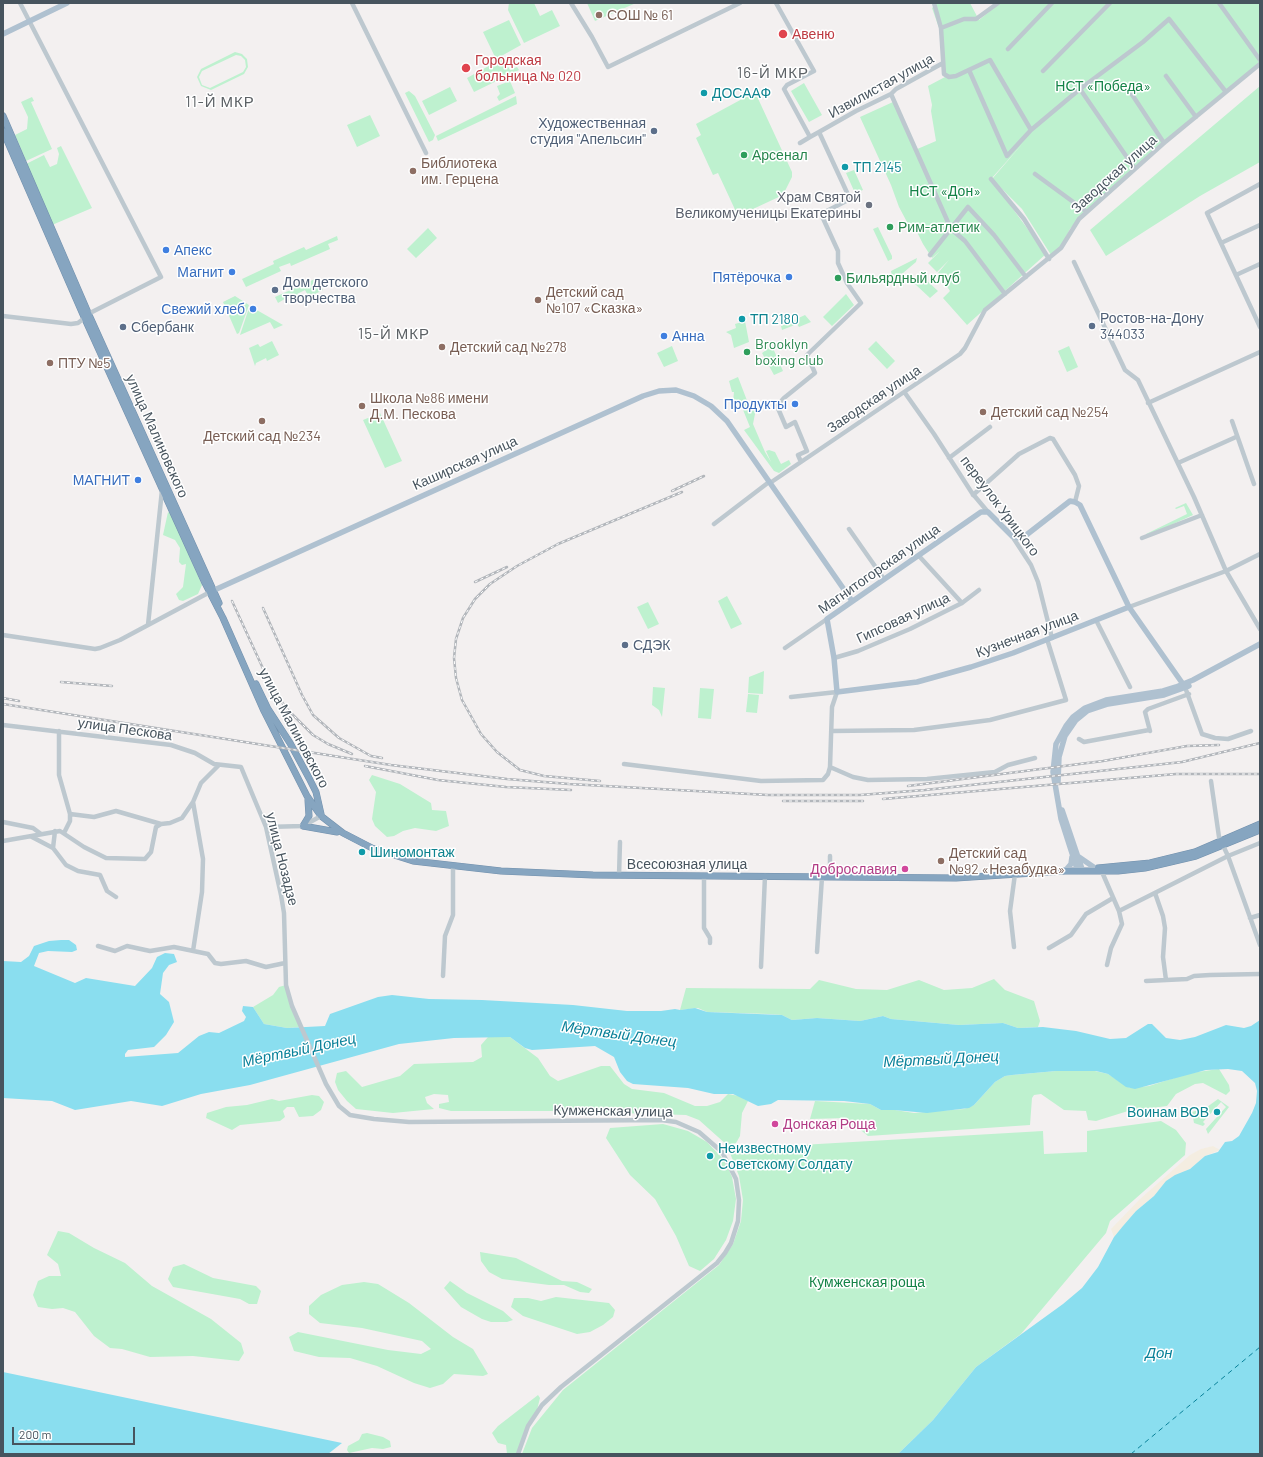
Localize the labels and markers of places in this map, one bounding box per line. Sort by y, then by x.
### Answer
place label: СОШ № 61 [607,7,673,23]
marker: СОШ № 61 [594,10,604,20]
place label: Авеню [792,26,835,42]
marker: Авеню [777,28,789,40]
place label: Городская больница № 020 [475,52,581,84]
marker: Городская больница № 020 [460,62,472,74]
place label: ДОСААФ [712,85,771,101]
marker: ДОСААФ [699,88,709,98]
place label: Художественная студия "Апельсин" [530,115,646,148]
marker: Художественная студия "Апельсин" [649,126,659,136]
place label: Арсенал [752,147,808,163]
marker: Арсенал [739,150,749,160]
place label: Библиотека им. Герцена [421,155,499,188]
place label: ТП 2145 [853,159,902,175]
marker: ТП 2145 [840,162,850,172]
marker: Библиотека им. Герцена [408,166,418,176]
place label: Храм Святой Великомученицы Екатерины [675,189,861,222]
marker: Храм Святой Великомученицы Екатерины [864,200,874,210]
place label: Рим-атлетик [898,219,980,235]
marker: Рим-атлетик [885,222,895,232]
place label: Апекс [174,242,212,258]
marker: Апекс [161,245,171,255]
place label: Магнит [177,264,224,280]
marker: Магнит [227,267,237,277]
place label: Пятёрочка [712,269,781,285]
place label: Бильярдный клуб [846,270,960,286]
marker: Пятёрочка [784,272,794,282]
marker: Бильярдный клуб [833,273,843,283]
place label: Дом детского творчества [283,274,368,306]
place label: Детский сад №107 «Сказка» [546,284,643,316]
marker: Дом детского творчества [270,285,280,295]
marker: Детский сад №107 «Сказка» [533,295,543,305]
place label: Свежий хлеб [161,301,245,317]
marker: Свежий хлеб [248,304,258,314]
place label: Ростов-на-Дону 344033 [1100,310,1204,342]
place label: ТП 2180 [750,311,799,327]
marker: ТП 2180 [737,314,747,324]
place label: Сбербанк [131,319,194,335]
marker: Ростов-на-Дону 344033 [1087,321,1097,331]
marker: Сбербанк [118,322,128,332]
place label: Анна [672,328,705,344]
marker: Анна [659,331,669,341]
place label: Brooklyn boxing club [755,336,824,368]
place label: Детский сад №278 [450,339,567,355]
marker: Детский сад №278 [437,342,447,352]
marker: Brooklyn boxing club [742,347,752,357]
place label: ПТУ №5 [58,355,111,371]
marker: ПТУ №5 [45,358,55,368]
place label: Школа №86 имени Д.М. Пескова [370,390,488,422]
place label: Продукты [724,396,787,412]
marker: Продукты [790,399,800,409]
marker: Школа №86 имени Д.М. Пескова [357,401,367,411]
place label: Детский сад №254 [991,404,1109,420]
marker: Детский сад №254 [978,407,988,417]
marker: Детский сад №234 [257,416,267,426]
place label: Детский сад №234 [203,428,321,444]
place label: МАГНИТ [73,472,130,488]
marker: МАГНИТ [133,475,143,485]
place label: СДЭК [633,637,671,653]
marker: СДЭК [620,640,630,650]
place label: Шиномонтаж [370,844,455,860]
place label: Детский сад №92 «Незабудка» [949,845,1065,878]
marker: Шиномонтаж [357,847,367,857]
marker: Детский сад №92 «Незабудка» [936,856,946,866]
place label: Доброславия [810,861,897,877]
marker: Доброславия [900,864,910,874]
place label: Воинам ВОВ [1127,1104,1209,1120]
marker: Воинам ВОВ [1212,1107,1222,1117]
place label: Донская Роща [783,1116,876,1132]
marker: Донская Роща [770,1119,780,1129]
place label: Неизвестному Советскому Солдату [718,1140,852,1172]
marker: Неизвестному Советскому Солдату [705,1151,715,1161]

